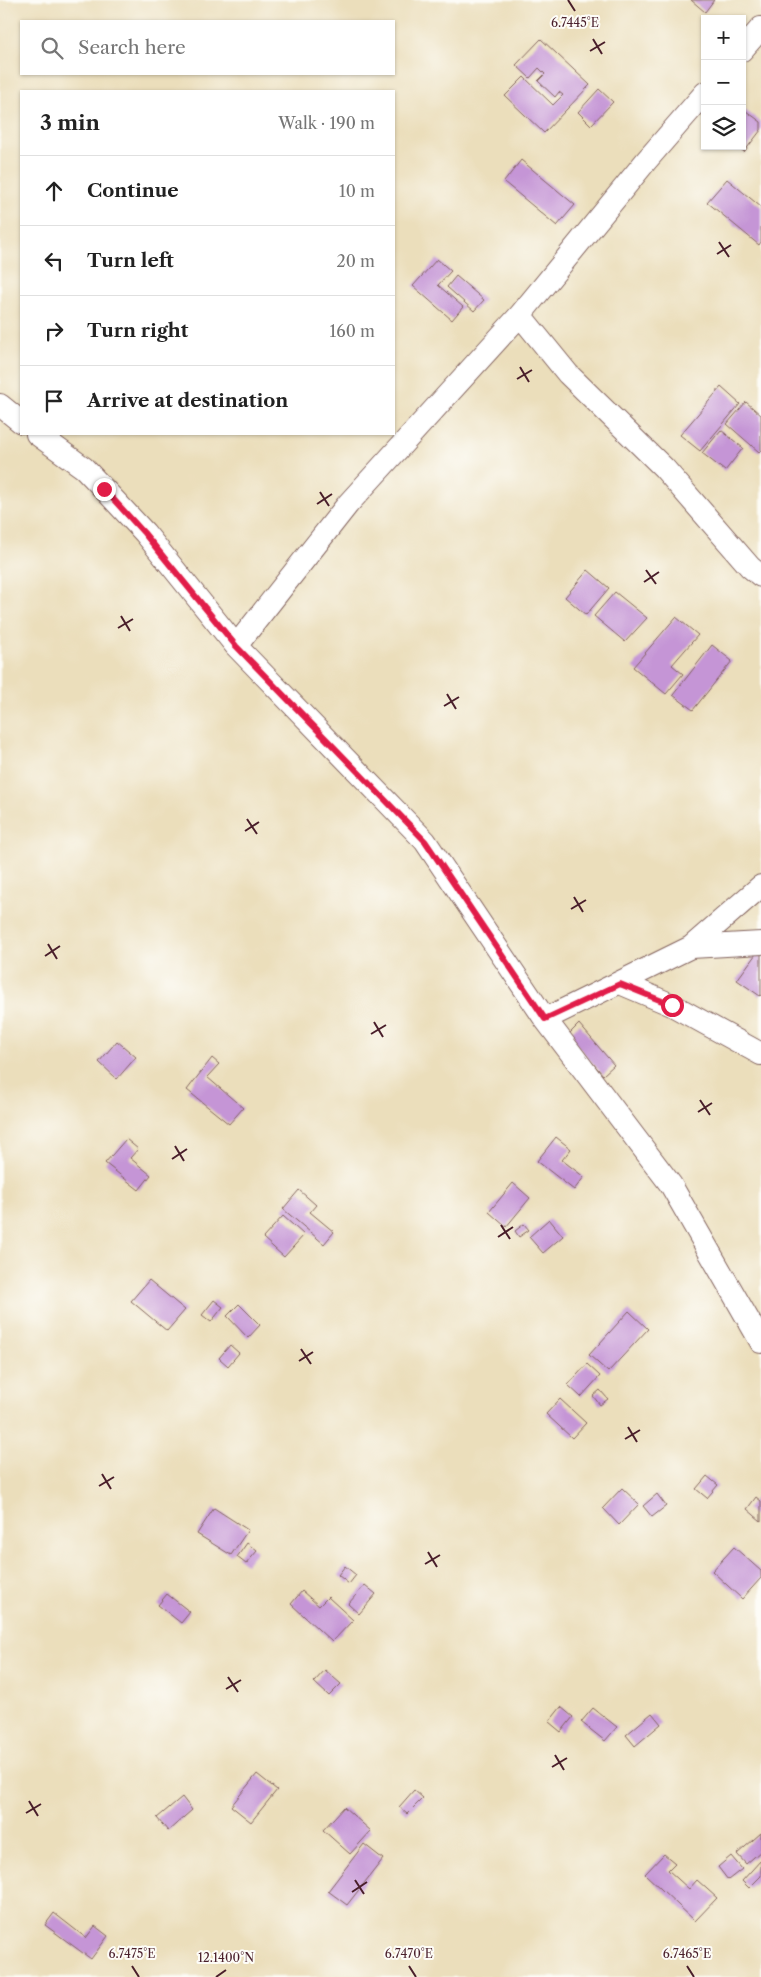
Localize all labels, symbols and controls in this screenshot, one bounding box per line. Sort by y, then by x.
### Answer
text: 6.7445°E [551,15,599,30]
map controls [701,15,746,150]
button: + [701,15,746,60]
search box [20,20,395,75]
icon: search [38,34,66,62]
text: Search here [78,36,186,59]
button: − [701,60,746,105]
button: layers [701,105,746,150]
text: 3 min [40,110,100,135]
text: Walk · 190 m [278,113,375,133]
icon: ahead [40,177,68,205]
text: Continue [87,179,179,202]
text: 10 m [339,181,375,201]
icon: left [40,247,68,275]
text: Turn left [87,249,174,272]
text: 20 m [336,251,375,271]
icon: right [40,317,68,345]
text: Turn right [87,319,188,342]
text: 160 m [330,321,375,341]
icon: arrive [40,387,68,415]
text: Arrive at destination [87,389,288,412]
route end [93,478,116,501]
route start [661,994,684,1017]
text: 6.7475°E [108,1946,156,1961]
text: 6.7470°E [385,1946,433,1961]
text: 6.7465°E [663,1946,711,1961]
text: 12.1400°N [198,1950,254,1965]

